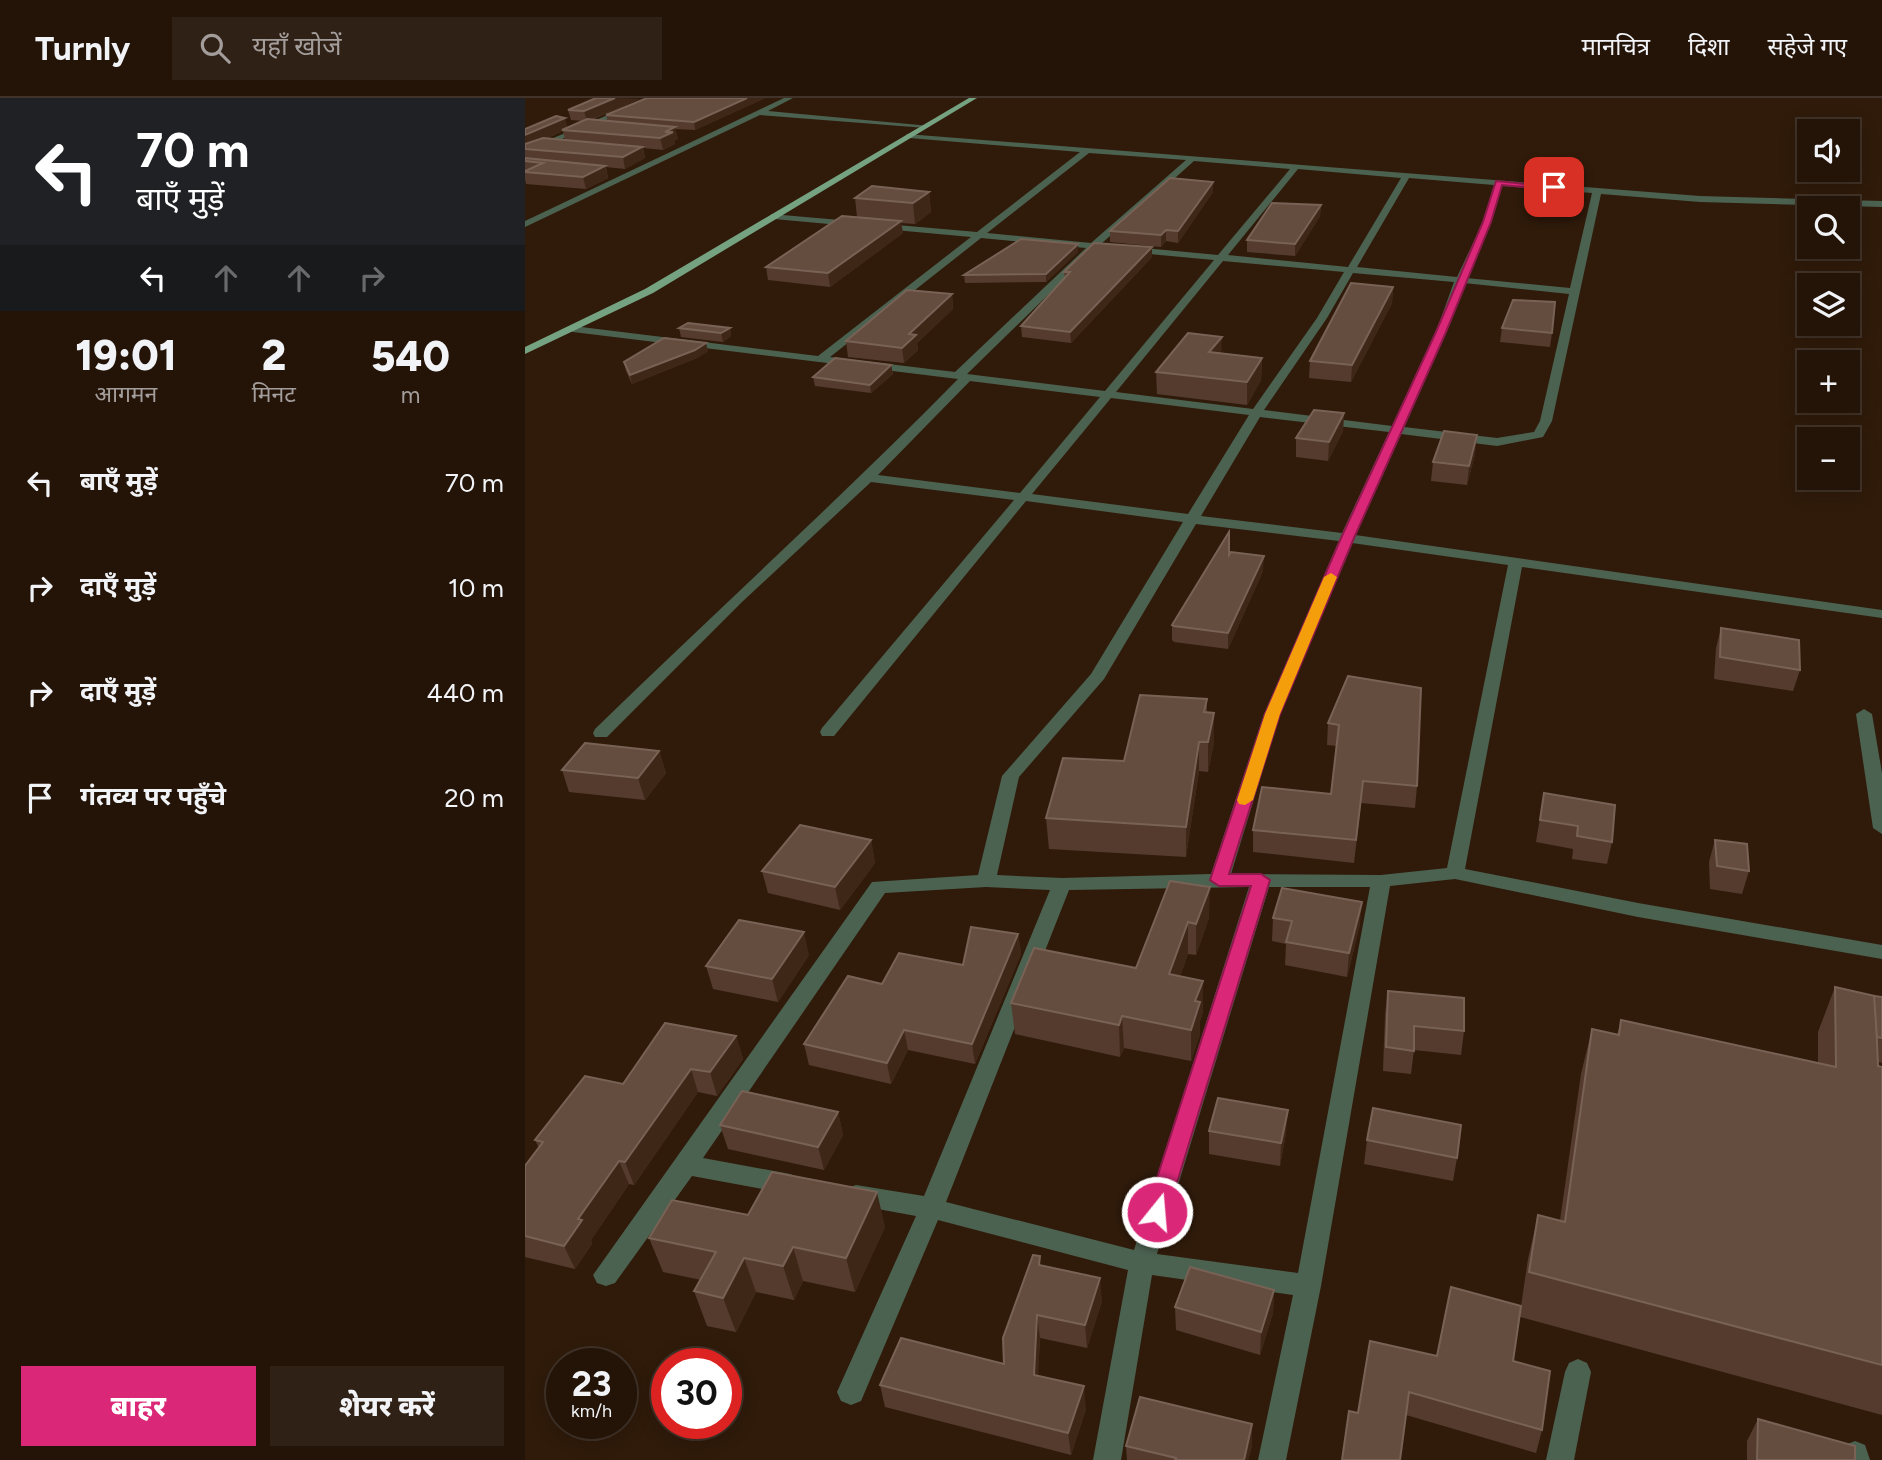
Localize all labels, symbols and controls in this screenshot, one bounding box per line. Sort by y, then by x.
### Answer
search box [172,17,662,80]
text: Turnly [35,29,130,68]
icon: search [196,29,234,67]
text: यहाँ खोजें [252,30,341,62]
text: मानचित्र [1581,32,1650,61]
text: दिशा [1688,32,1730,61]
text: सहेजे गए [1768,32,1847,61]
map controls [1797,119,1860,490]
button: sound [1797,119,1860,182]
text: 70 m [136,120,249,179]
icon: left [21,126,112,217]
pin [1524,157,1584,217]
icon: arrive [1535,168,1573,206]
text: बाएँ मुड़ें [136,180,224,218]
button: search [1797,196,1860,259]
icon: left [134,259,172,297]
icon: ahead [207,259,245,297]
icon: ahead [280,259,318,297]
icon: right [353,259,391,297]
button: layers [1797,273,1860,336]
text: 19:01 [75,330,177,381]
text: 2 [261,330,286,381]
text: 540 [371,331,450,382]
button: + [1797,350,1860,413]
text: आगमन [94,380,157,408]
text: मिनट [252,380,296,408]
text: m [401,381,420,409]
button: − [1797,427,1860,490]
icon: left [21,464,59,502]
text: बाएँ मुड़ें [80,465,157,497]
text: 70 m [445,467,504,499]
icon: right [21,569,59,607]
text: दाएँ मुड़ें [80,570,156,602]
text: 10 m [448,572,504,604]
icon: right [21,674,59,712]
text: दाएँ मुड़ें [80,675,156,707]
text: 440 m [426,677,504,709]
icon: arrive [21,779,59,817]
text: गंतव्य पर पहुँचे [80,780,226,812]
text: 20 m [444,782,504,814]
position arrow [1120,1175,1194,1249]
speed limit sign: 30 [651,1348,742,1439]
text: 23 [572,1363,611,1405]
button: बाहर [21,1366,256,1446]
button: शेयर करें [270,1366,504,1446]
text: km/h [571,1400,612,1422]

